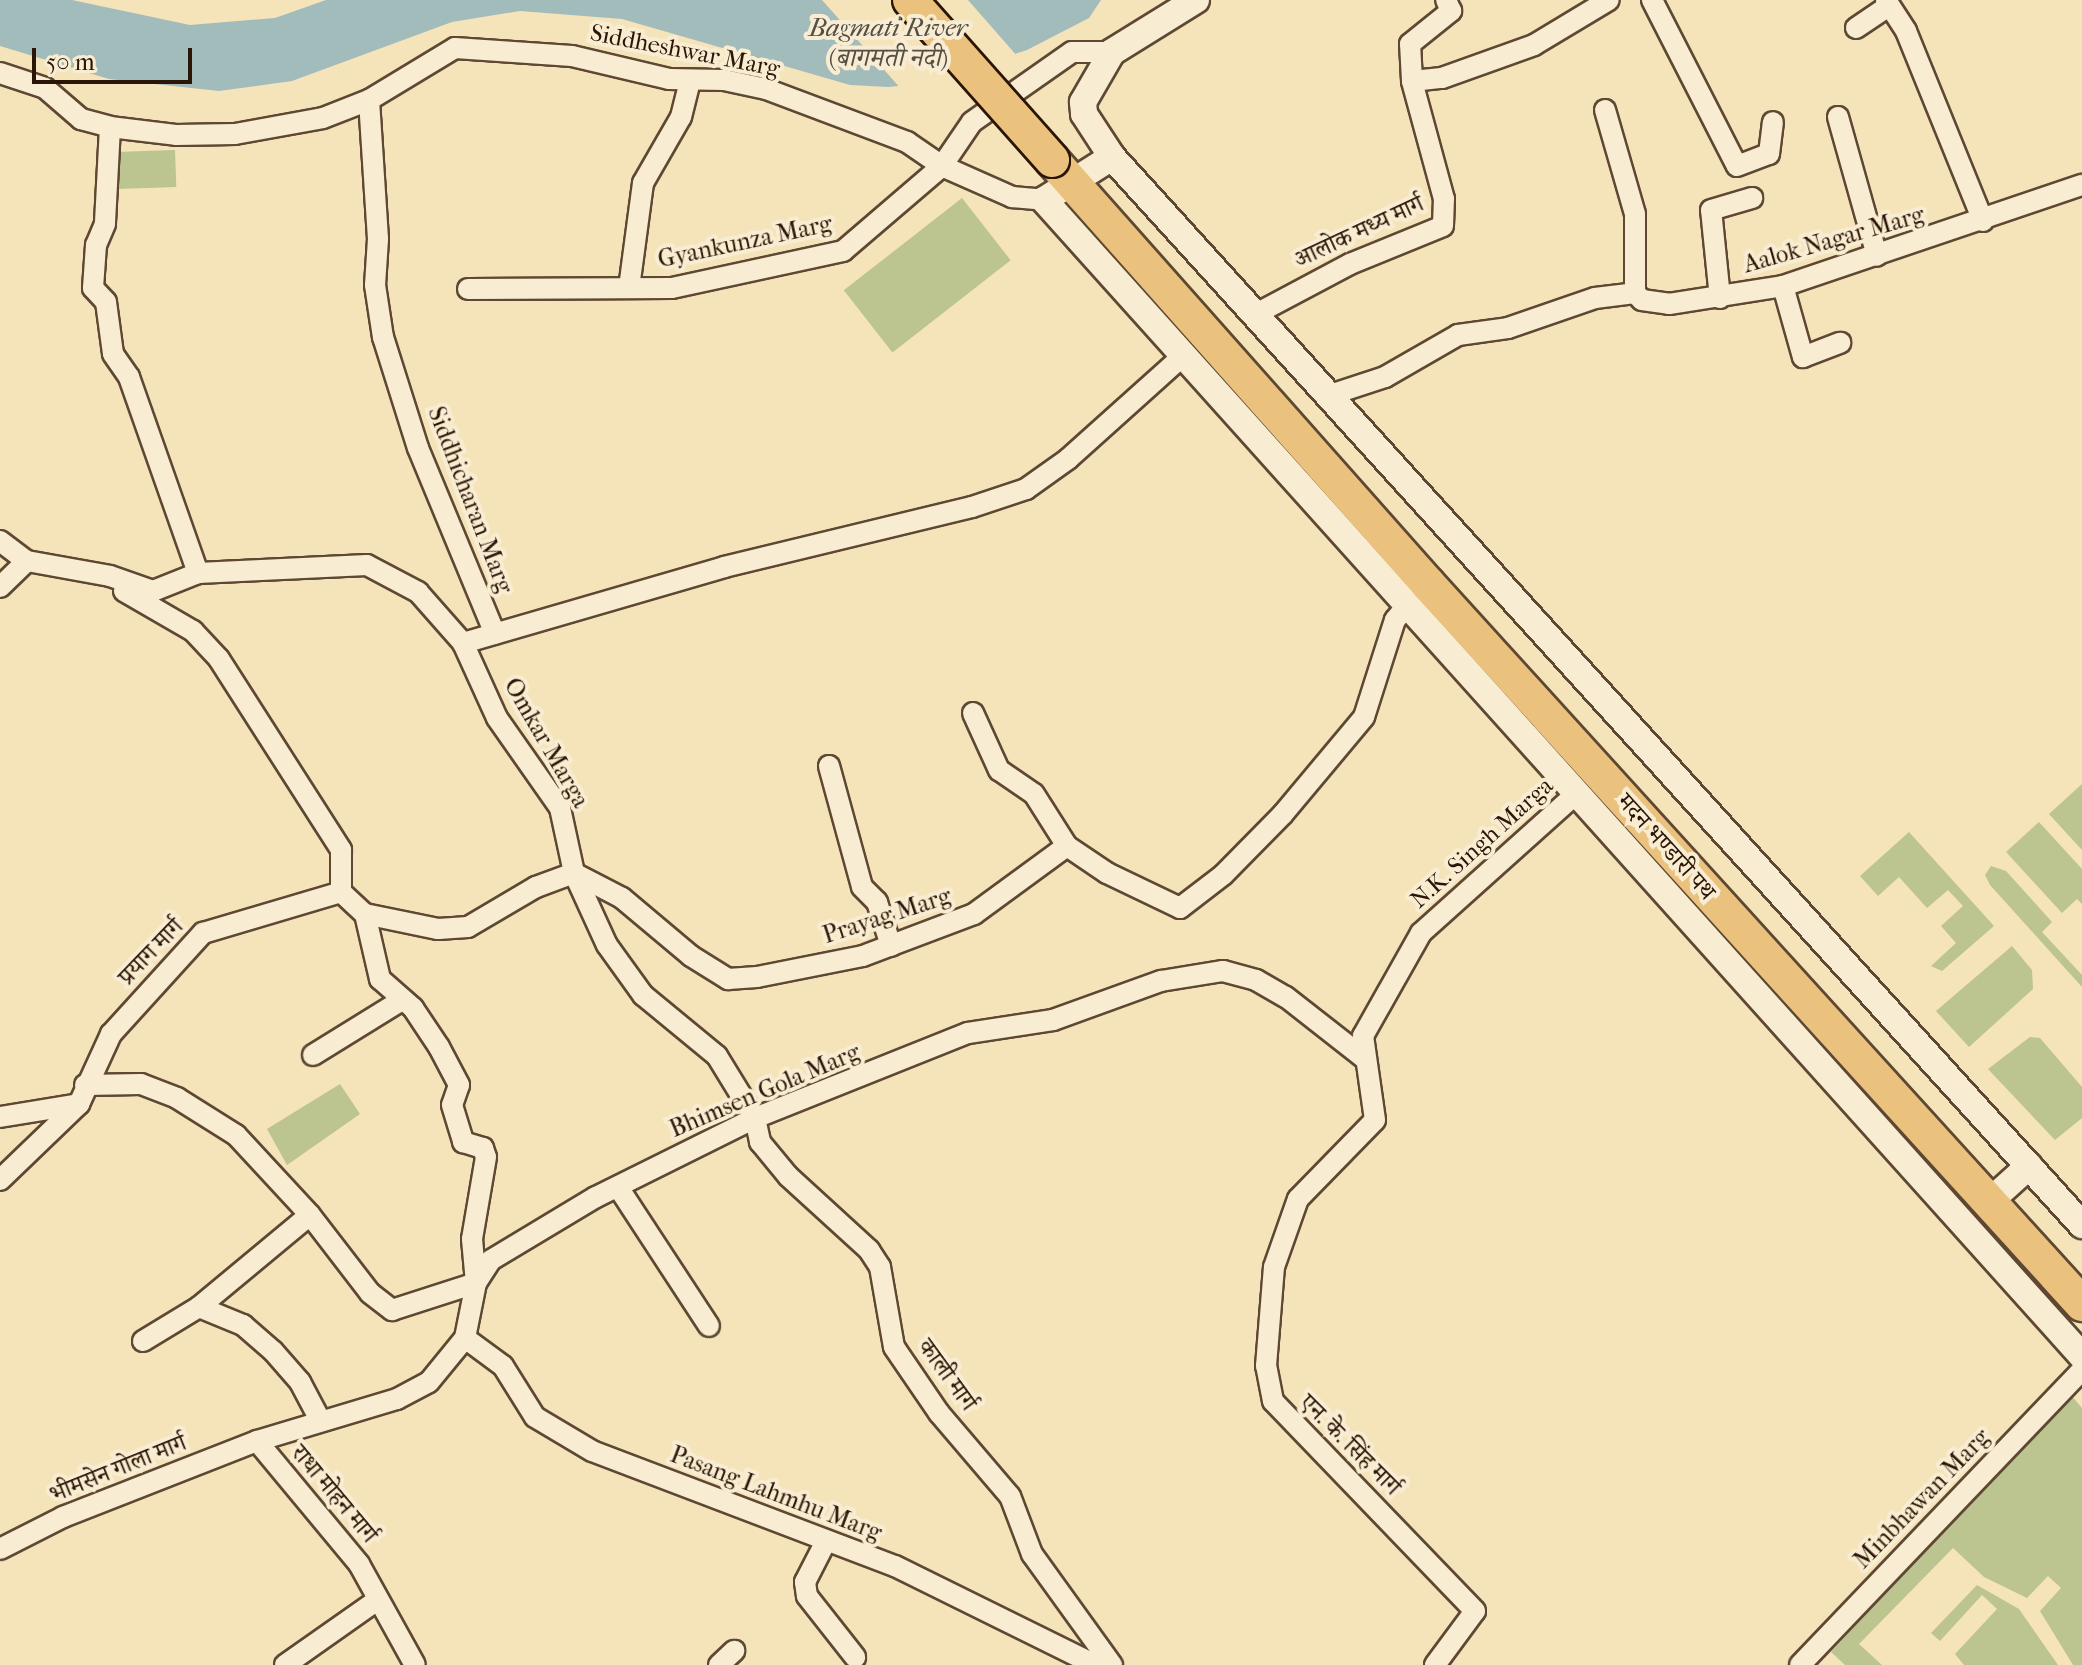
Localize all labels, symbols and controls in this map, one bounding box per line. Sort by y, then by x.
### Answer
water label: Bagmati River (बागमती नदी) [809,12,967,74]
street label: Siddheshwar Marg [588,19,782,83]
scale bar [36,32,196,82]
text: 50 m [46,48,95,76]
street label: आलोक मध्य मार्ग [1290,189,1428,275]
street label: Aalok Nagar Marg [1740,200,1928,280]
street label: Gyankunza Marg [655,209,835,275]
street label: Siddhicharan Marg [421,403,519,597]
street label: Omkar Marga [497,673,595,813]
street label: N.K. Singh Marga [1405,771,1559,915]
street label: मदन भण्डारी पथ [1611,788,1721,906]
street label: Prayag Marg [819,882,955,950]
street label: प्रयाग मार्ग [112,913,190,991]
street label: Bhimsen Gola Marg [666,1038,864,1144]
street label: काली मार्ग [911,1334,983,1416]
street label: एन. के. सिंह मार्ग [1293,1388,1407,1502]
street label: Minbhawan Marg [1848,1423,1996,1575]
street label: भीमसेन गोला मार्ग [45,1428,191,1510]
street label: राधा मोहन मार्ग [285,1439,383,1549]
street label: Pasang Lahmhu Marg [666,1440,886,1548]

